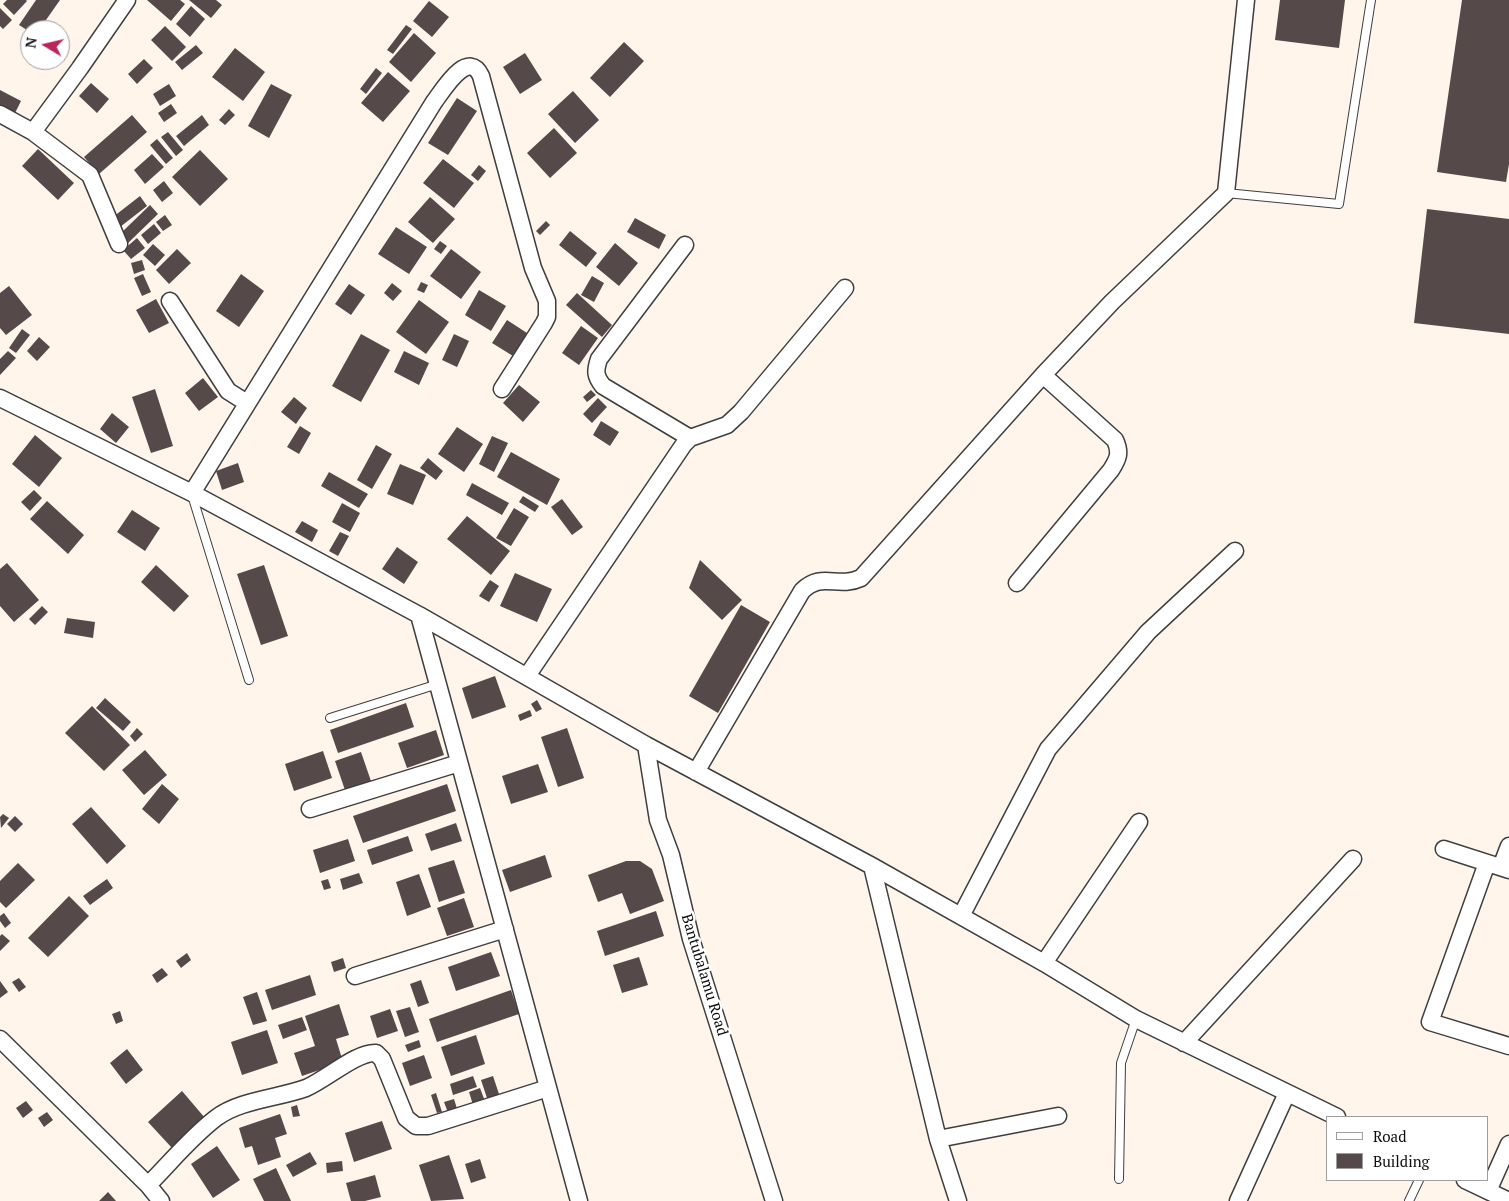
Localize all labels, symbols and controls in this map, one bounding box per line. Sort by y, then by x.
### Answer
north arrow [20,20,70,70]
text: N [20,36,41,49]
street label: Bantubalamu Road [677,912,731,1038]
legend [1326,1116,1489,1181]
text: Road [1373,1126,1406,1146]
text: Building [1373,1151,1430,1171]

